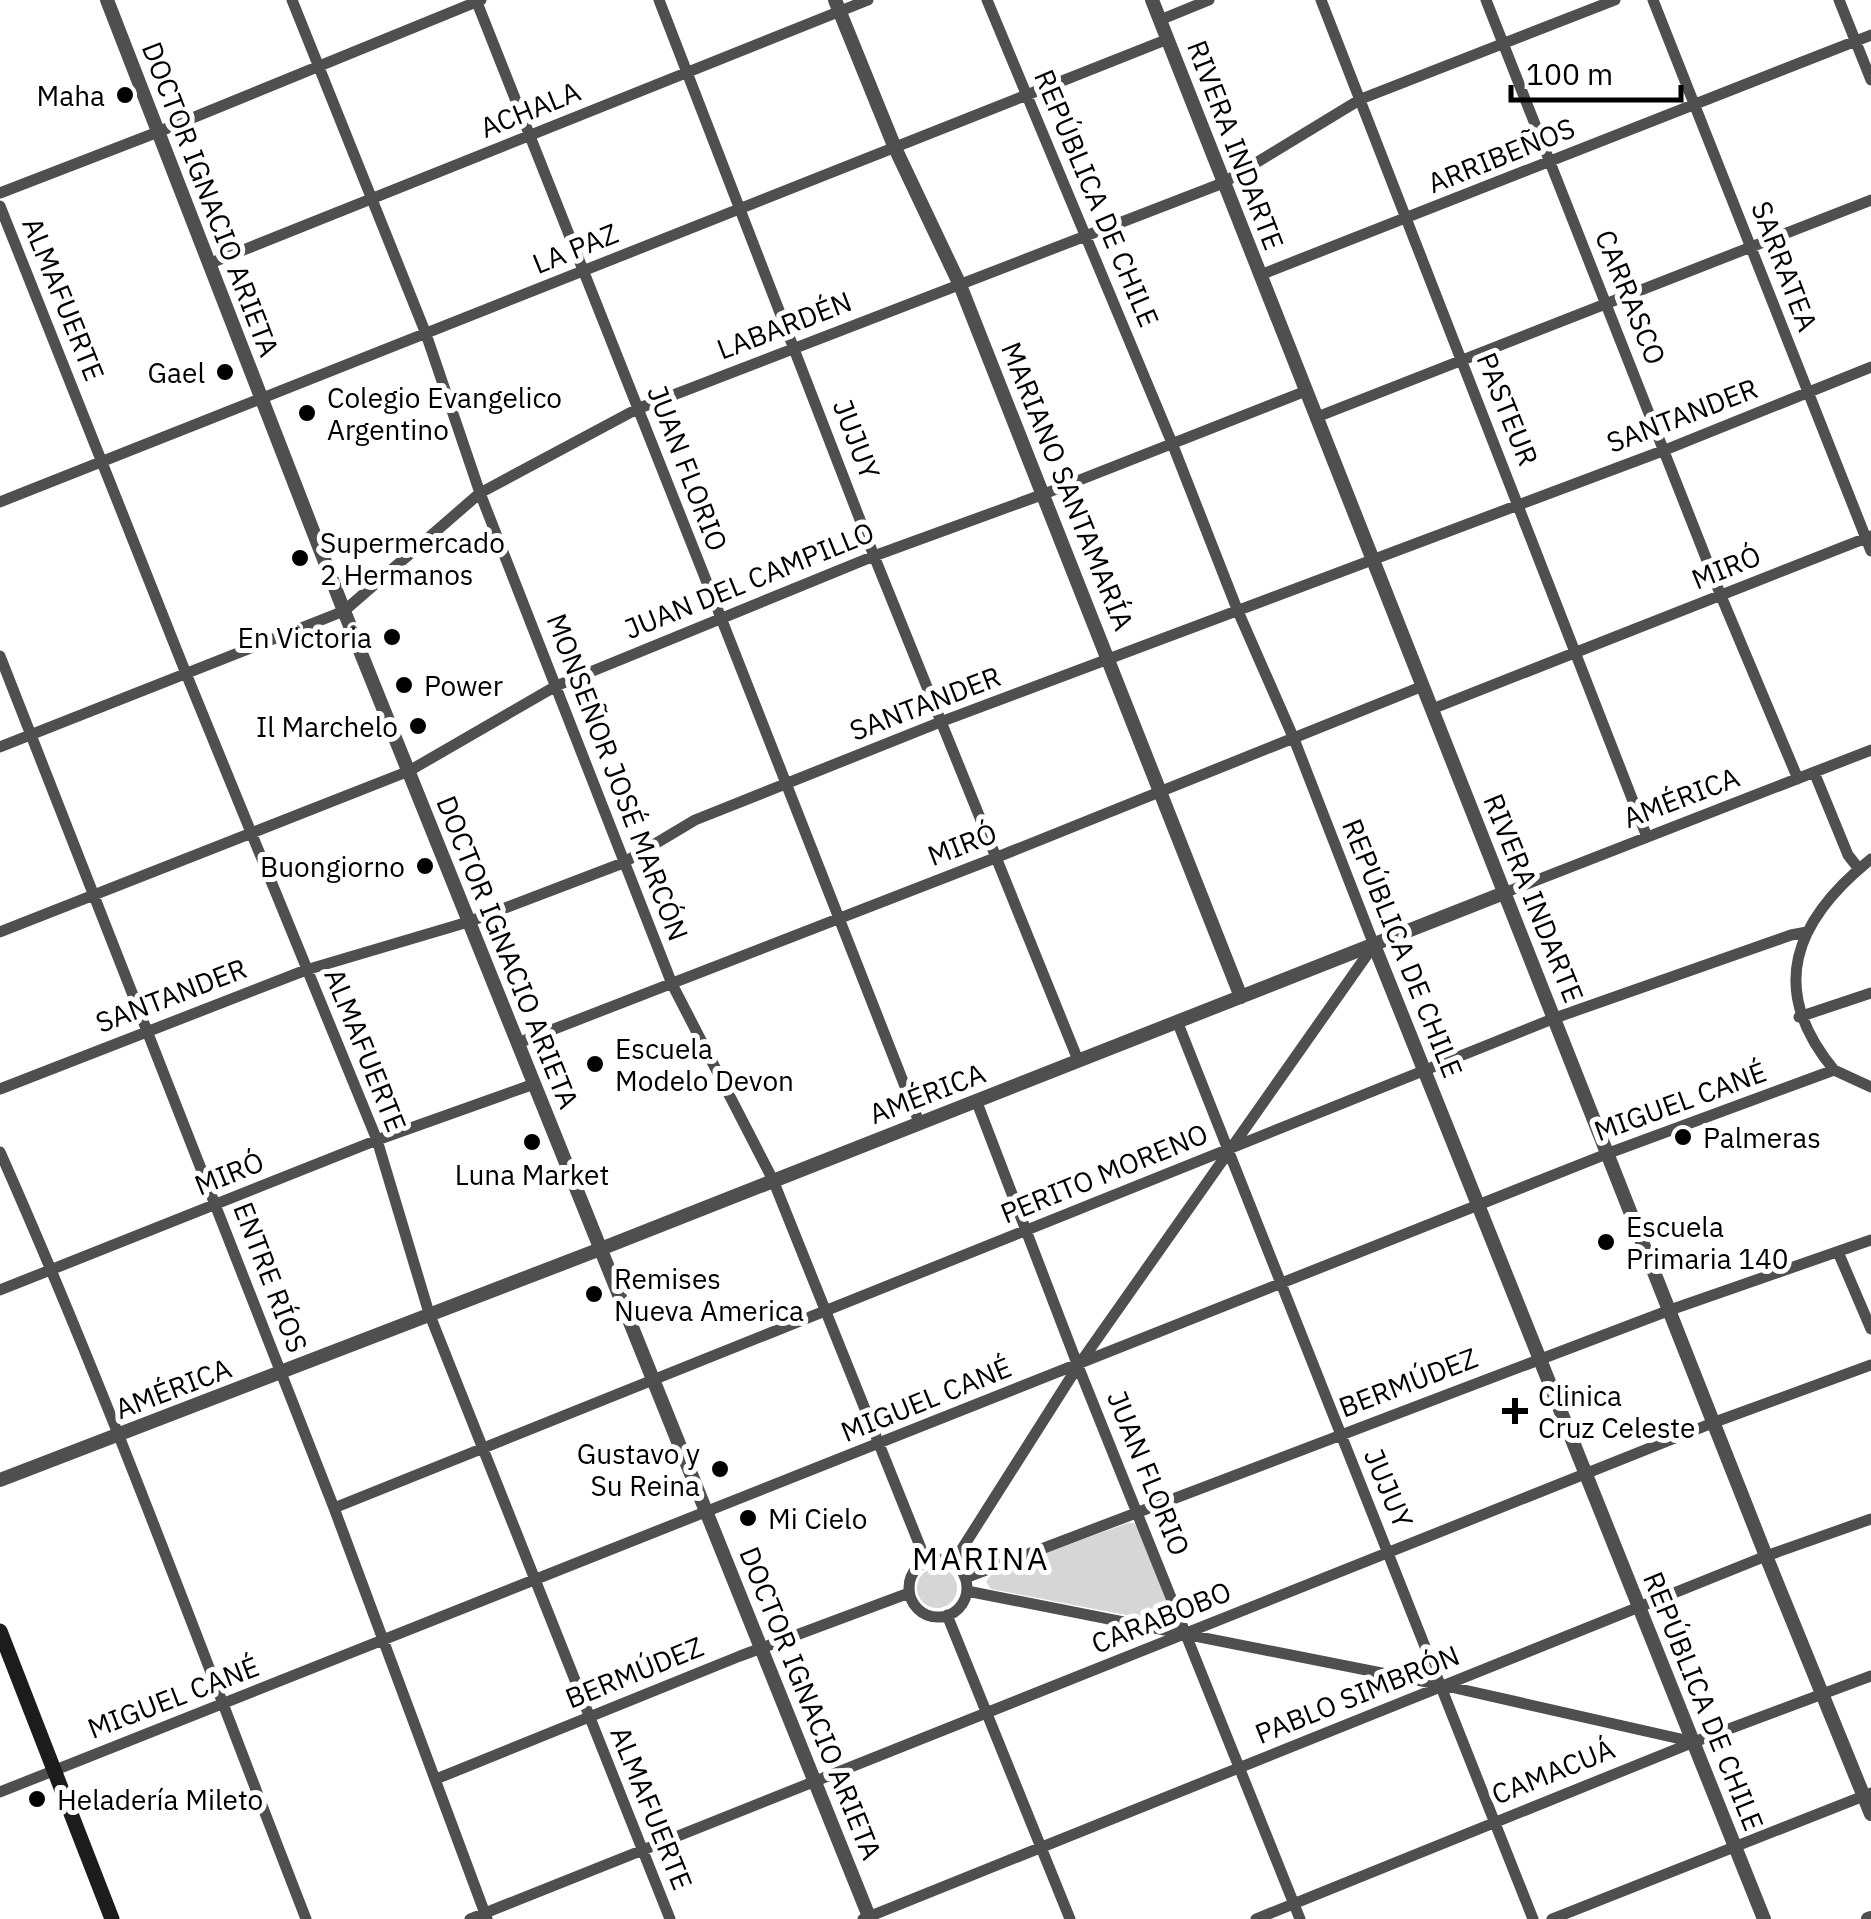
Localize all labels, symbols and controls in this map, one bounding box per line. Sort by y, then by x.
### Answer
street label: RIVERA INDARTE [1179,35,1293,255]
street label: DOCTOR IGNACIO ARIETA [134,36,288,362]
scale bar [1511,40,1681,102]
text: 100 m [1526,54,1613,93]
street label: REPÚBLICA DE CHILE [1026,64,1168,332]
street label: ACHALA [474,72,586,146]
place label: Maha [36,77,105,114]
marker: Maha [114,84,136,106]
street label: ARRIBEÑOS [1422,109,1580,201]
street label: SARRATEA [1743,196,1827,336]
street label: ALMAFUERTE [14,212,114,386]
street label: LA PAZ [527,214,623,282]
street label: CARRASCO [1587,224,1675,370]
street label: LABARDÉN [711,282,857,368]
street label: MARIANO SANTAMARÍA [993,336,1143,636]
street label: PASTEUR [1469,347,1547,471]
place label: Gael [148,354,205,391]
marker: Gael [214,361,236,383]
street label: SANTANDER [1601,369,1763,461]
place label: Colegio Evangelico Argentino [327,379,562,448]
street label: JUAN FLORIO [639,380,737,556]
street label: JUJUY [825,394,889,485]
marker: Colegio Evangelico Argentino [296,402,318,424]
street label: JUAN DEL CAMPILLO [619,513,879,647]
place label: Supermercado 2 Hermanos [320,524,505,593]
street label: MIRÓ [1686,536,1766,598]
marker: Supermercado 2 Hermanos [289,547,311,569]
street label: MONSEÑOR JOSÉ MARCÓN [538,608,698,946]
place label: En Victoria [237,619,372,656]
marker: En Victoria [381,626,403,648]
street label: SANTANDER [844,657,1006,749]
place label: Power [424,667,503,704]
marker: Power [393,674,415,696]
place label: Il Marchelo [256,708,398,745]
marker: Il Marchelo [407,715,429,737]
street label: AMÉRICA [1618,758,1744,836]
street label: RIVERA INDARTE [1475,788,1593,1008]
street label: DOCTOR IGNACIO ARIETA [428,790,588,1114]
street label: REPÚBLICA DE CHILE [1334,813,1472,1083]
street label: MIRÓ [922,814,1002,874]
place label: Buongiorno [260,848,405,885]
marker: Buongiorno [414,855,436,877]
street label: SANTANDER [90,949,252,1041]
street label: ALMAFUERTE [316,963,416,1137]
place label: Escuela Modelo Devon [615,1030,794,1099]
marker: Escuela Modelo Devon [584,1053,606,1075]
street label: MIGUEL CANÉ [1589,1053,1771,1149]
street label: AMÉRICA [864,1054,990,1132]
street label: PERITO MORENO [995,1115,1213,1231]
place label: Palmeras [1703,1119,1821,1156]
marker: Palmeras [1672,1126,1694,1148]
marker: Luna Market [521,1131,543,1153]
street label: MIRÓ [189,1142,269,1204]
place label: Luna Market [455,1156,609,1193]
street label: ENTRE RÍOS [225,1197,317,1357]
place label: Escuela Primaria 140 [1626,1208,1789,1277]
marker: Escuela Primaria 140 [1595,1231,1617,1253]
place label: Remises Nueva America [614,1260,804,1329]
marker: Remises Nueva America [583,1283,605,1305]
street label: BERMÚDEZ [1333,1339,1483,1425]
street label: MIGUEL CANÉ [835,1348,1017,1450]
street label: AMÉRICA [110,1349,236,1427]
place label: Clinica Cruz Celeste [1538,1377,1695,1446]
street label: JUAN FLORIO [1099,1385,1199,1561]
marker: Clinica Cruz Celeste [1502,1398,1528,1424]
place label: Gustavo y Su Reina [577,1435,700,1504]
street label: JUJUY [1356,1443,1422,1534]
marker: Gustavo y Su Reina [709,1458,731,1480]
place label: Mi Cielo [768,1500,867,1537]
marker: Mi Cielo [737,1507,759,1529]
district label: MARINA [912,1537,1050,1579]
street label: DOCTOR IGNACIO ARIETA [731,1541,891,1865]
street label: REPÚBLICA DE CHILE [1635,1566,1773,1836]
street label: CARABOBO [1086,1572,1236,1662]
street label: BERMÚDEZ [560,1628,708,1716]
street label: PABLO SIMBRÓN [1249,1636,1465,1752]
street label: MIGUEL CANÉ [82,1647,264,1747]
street label: ALMAFUERTE [602,1721,702,1895]
street label: CAMACUÁ [1486,1730,1620,1812]
place label: Heladería Mileto [57,1781,263,1818]
marker: Heladería Mileto [26,1788,48,1810]

